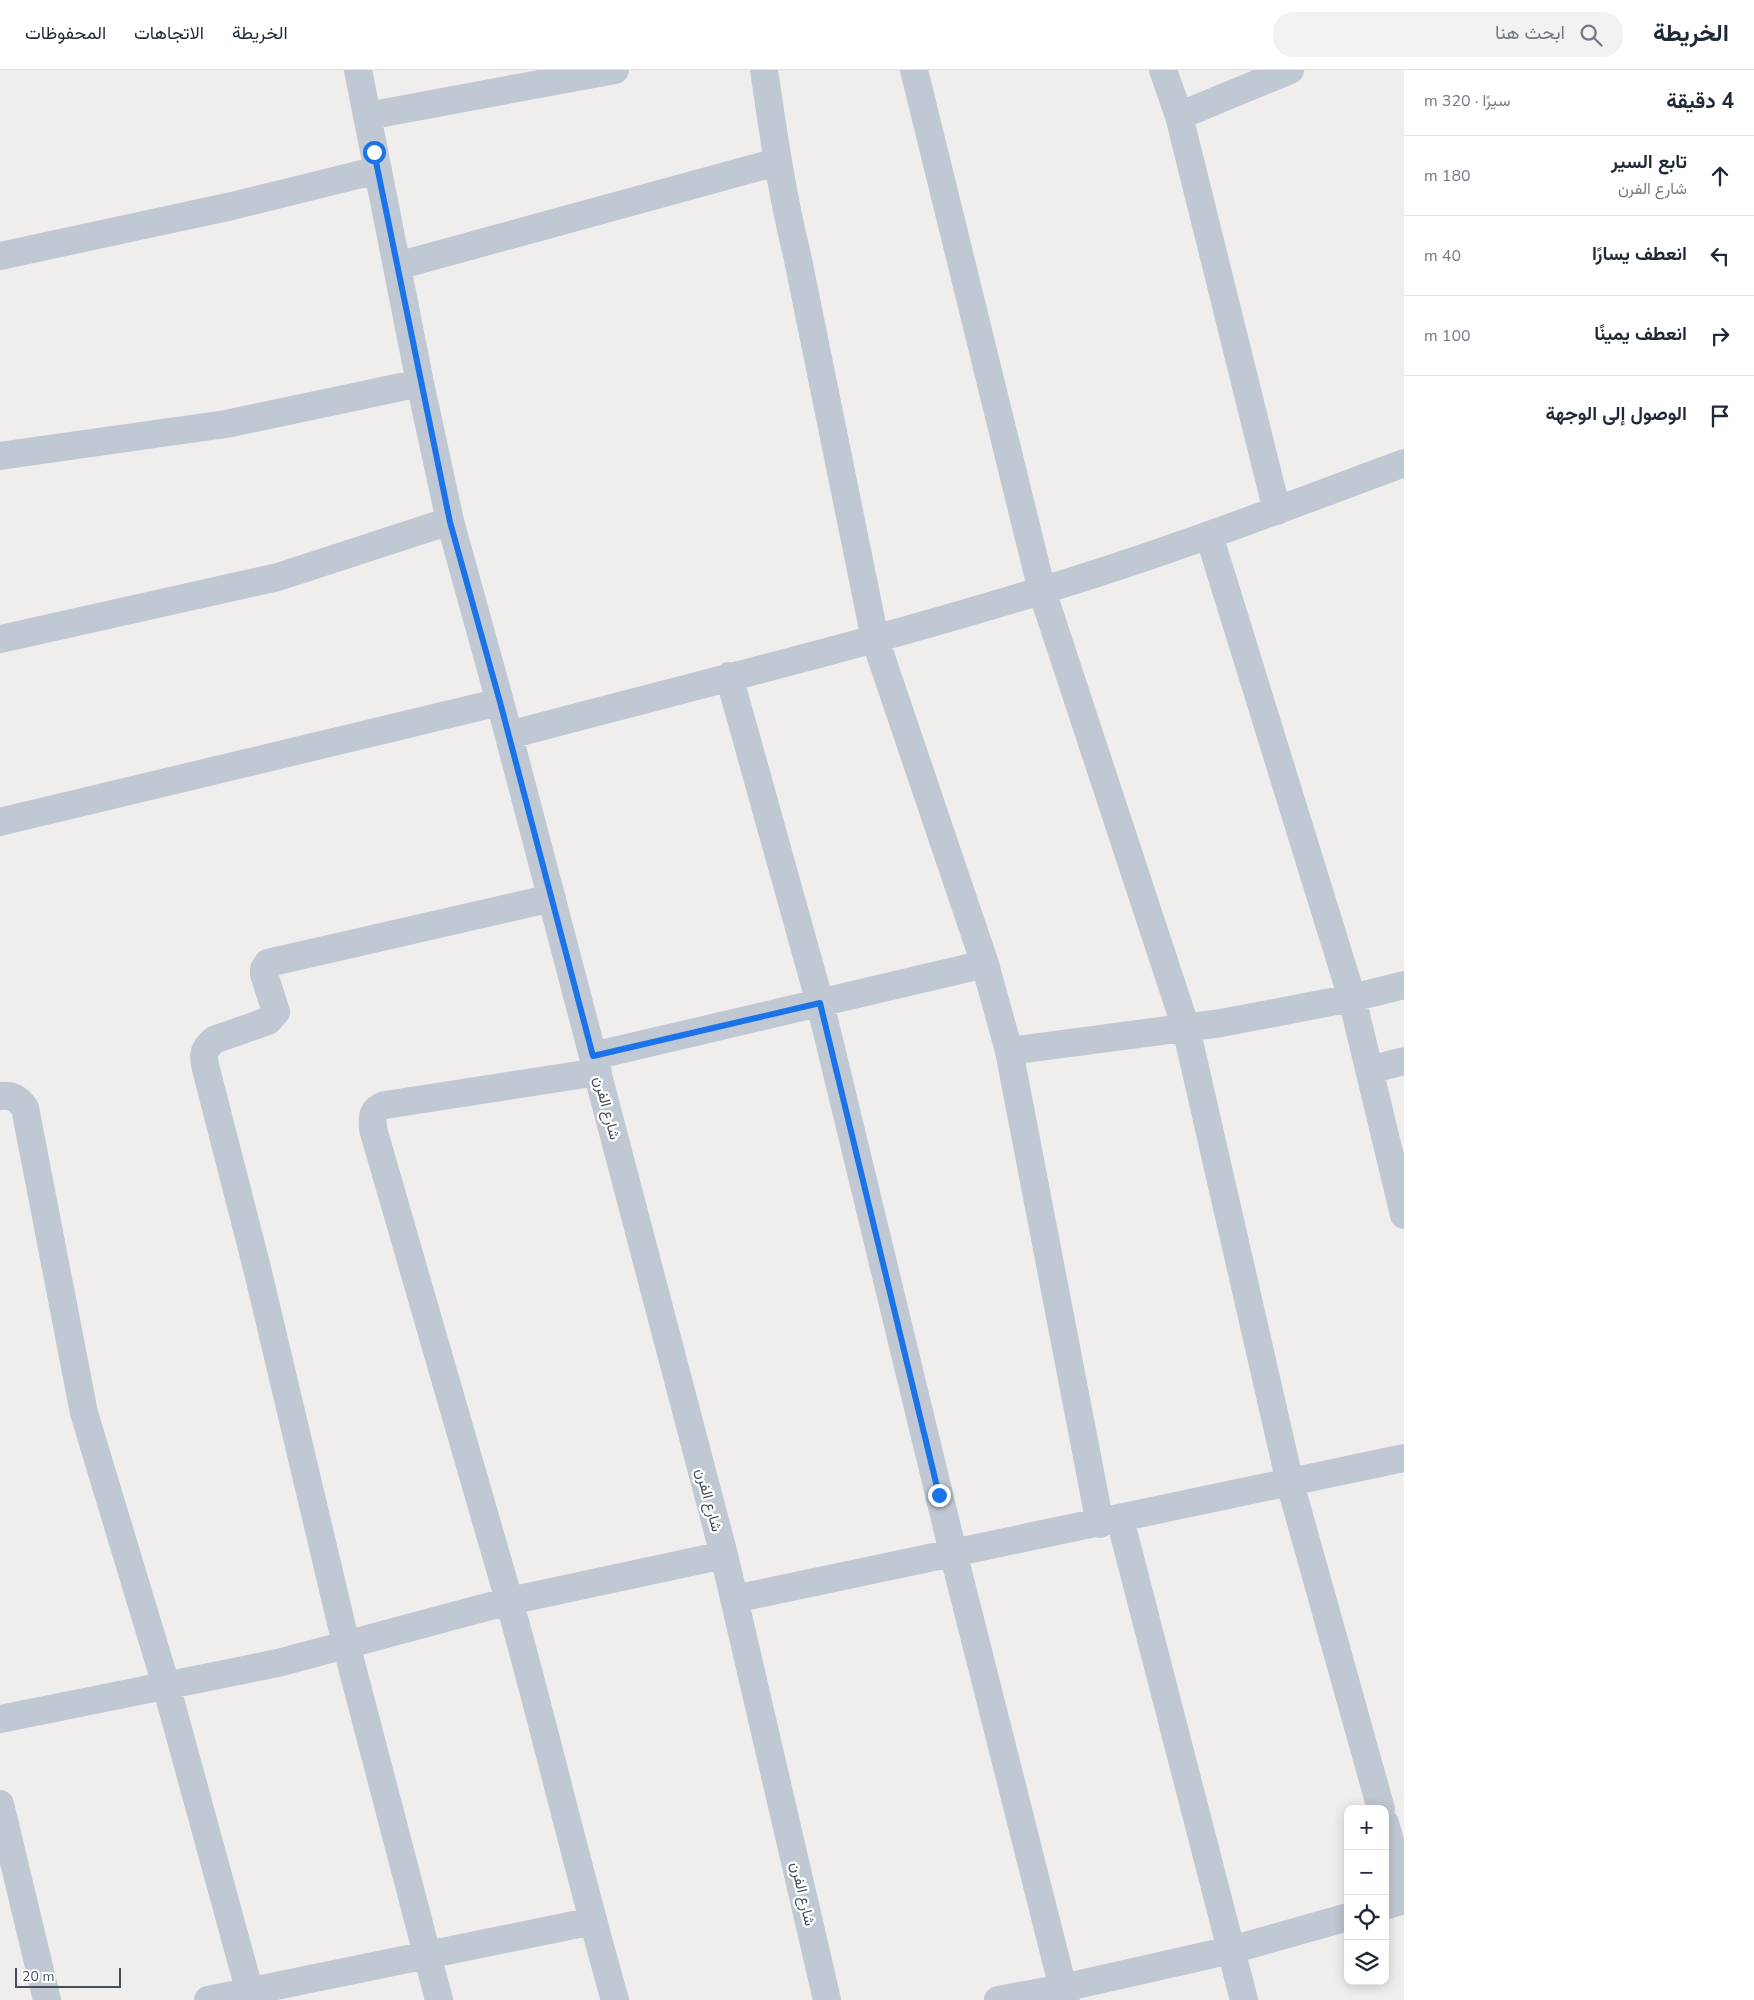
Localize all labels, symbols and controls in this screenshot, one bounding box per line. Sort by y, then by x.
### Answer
search box [1273,12,1623,57]
text: الخريطة [1653,17,1729,49]
text: ابحث هنا [1495,20,1565,46]
text: المحفوظات [25,21,106,45]
text: الاتجاهات [134,21,204,45]
text: الخريطة [232,21,288,45]
icon: search [1577,21,1605,49]
text: 4 دقيقة [1666,87,1734,115]
text: سيرًا · 320 m [1424,90,1510,112]
route start [363,141,386,164]
text: تابع السير [1611,149,1687,175]
icon: ahead [1706,162,1734,190]
text: 180 m [1424,165,1471,187]
text: شارع الفرن [1618,178,1687,200]
text: انعطف يسارًا [1592,241,1687,267]
icon: left [1706,242,1734,270]
text: 40 m [1424,245,1461,267]
text: انعطف يمينًا [1594,321,1687,347]
icon: right [1706,322,1734,350]
text: 100 m [1424,325,1471,347]
text: الوصول إلى الوجهة [1545,401,1687,427]
icon: arrive [1706,402,1734,430]
street label: شارع الفرن [588,1074,625,1142]
street label: شارع الفرن [690,1466,727,1534]
route end [928,1484,951,1507]
map controls [1344,1805,1389,1985]
button: + [1344,1805,1389,1850]
button: − [1344,1850,1389,1895]
street label: شارع الفرن [785,1860,820,1928]
button: locate [1344,1895,1389,1940]
button: layers [1344,1940,1389,1985]
scale bar [15,1965,121,1988]
text: 20 m [22,1967,54,1986]

